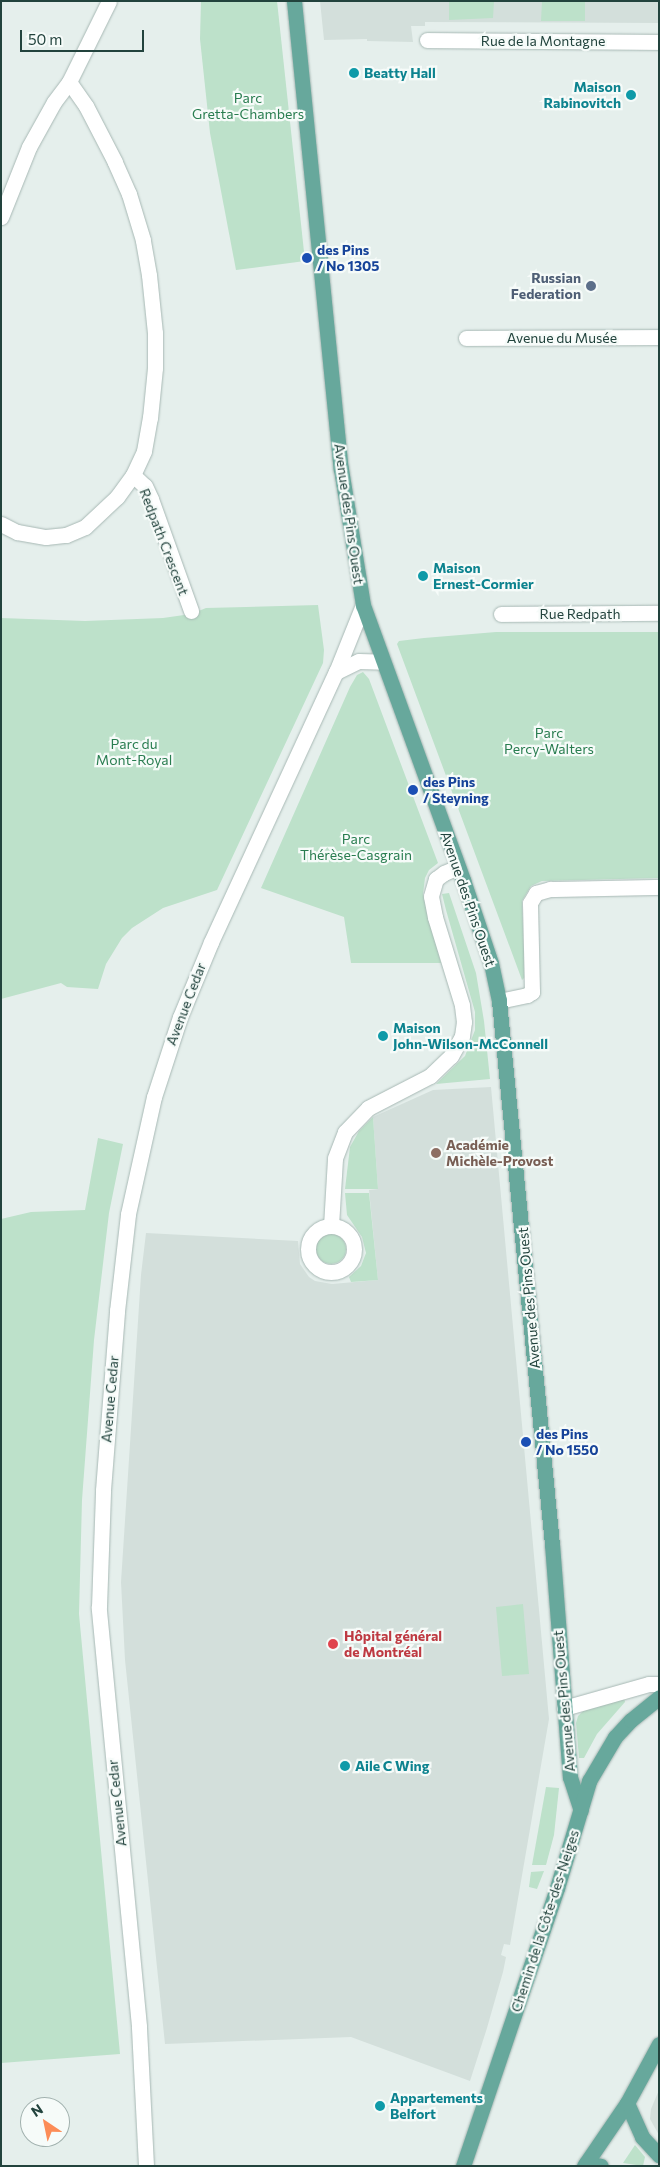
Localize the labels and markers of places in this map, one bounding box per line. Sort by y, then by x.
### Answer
place label: Beatty Hall [364,65,436,81]
marker: Beatty Hall [348,67,360,79]
place label: Maison Rabinovitch [543,79,621,111]
marker: Maison Rabinovitch [625,89,637,101]
place label: des Pins / No 1305 [317,242,380,274]
marker: des Pins / No 1305 [301,252,313,264]
place label: Russian Federation [511,270,581,302]
marker: Russian Federation [585,280,597,292]
place label: Maison Ernest-Cormier [433,560,534,592]
marker: Maison Ernest-Cormier [417,570,429,582]
place label: des Pins / Steyning [423,774,489,806]
marker: des Pins / Steyning [407,784,419,796]
place label: Maison John-Wilson-McConnell [393,1020,548,1052]
marker: Maison John-Wilson-McConnell [377,1030,389,1042]
place label: Académie Michèle-Provost [446,1137,553,1170]
marker: Académie Michèle-Provost [430,1147,442,1159]
place label: des Pins / No 1550 [536,1426,599,1458]
marker: des Pins / No 1550 [520,1436,532,1448]
place label: Hôpital général de Montréal [344,1628,442,1660]
marker: Hôpital général de Montréal [326,1637,340,1651]
place label: Aile C Wing [355,1758,429,1774]
marker: Aile C Wing [339,1760,351,1772]
place label: Appartements Belfort [390,2090,483,2122]
marker: Appartements Belfort [374,2100,386,2112]

